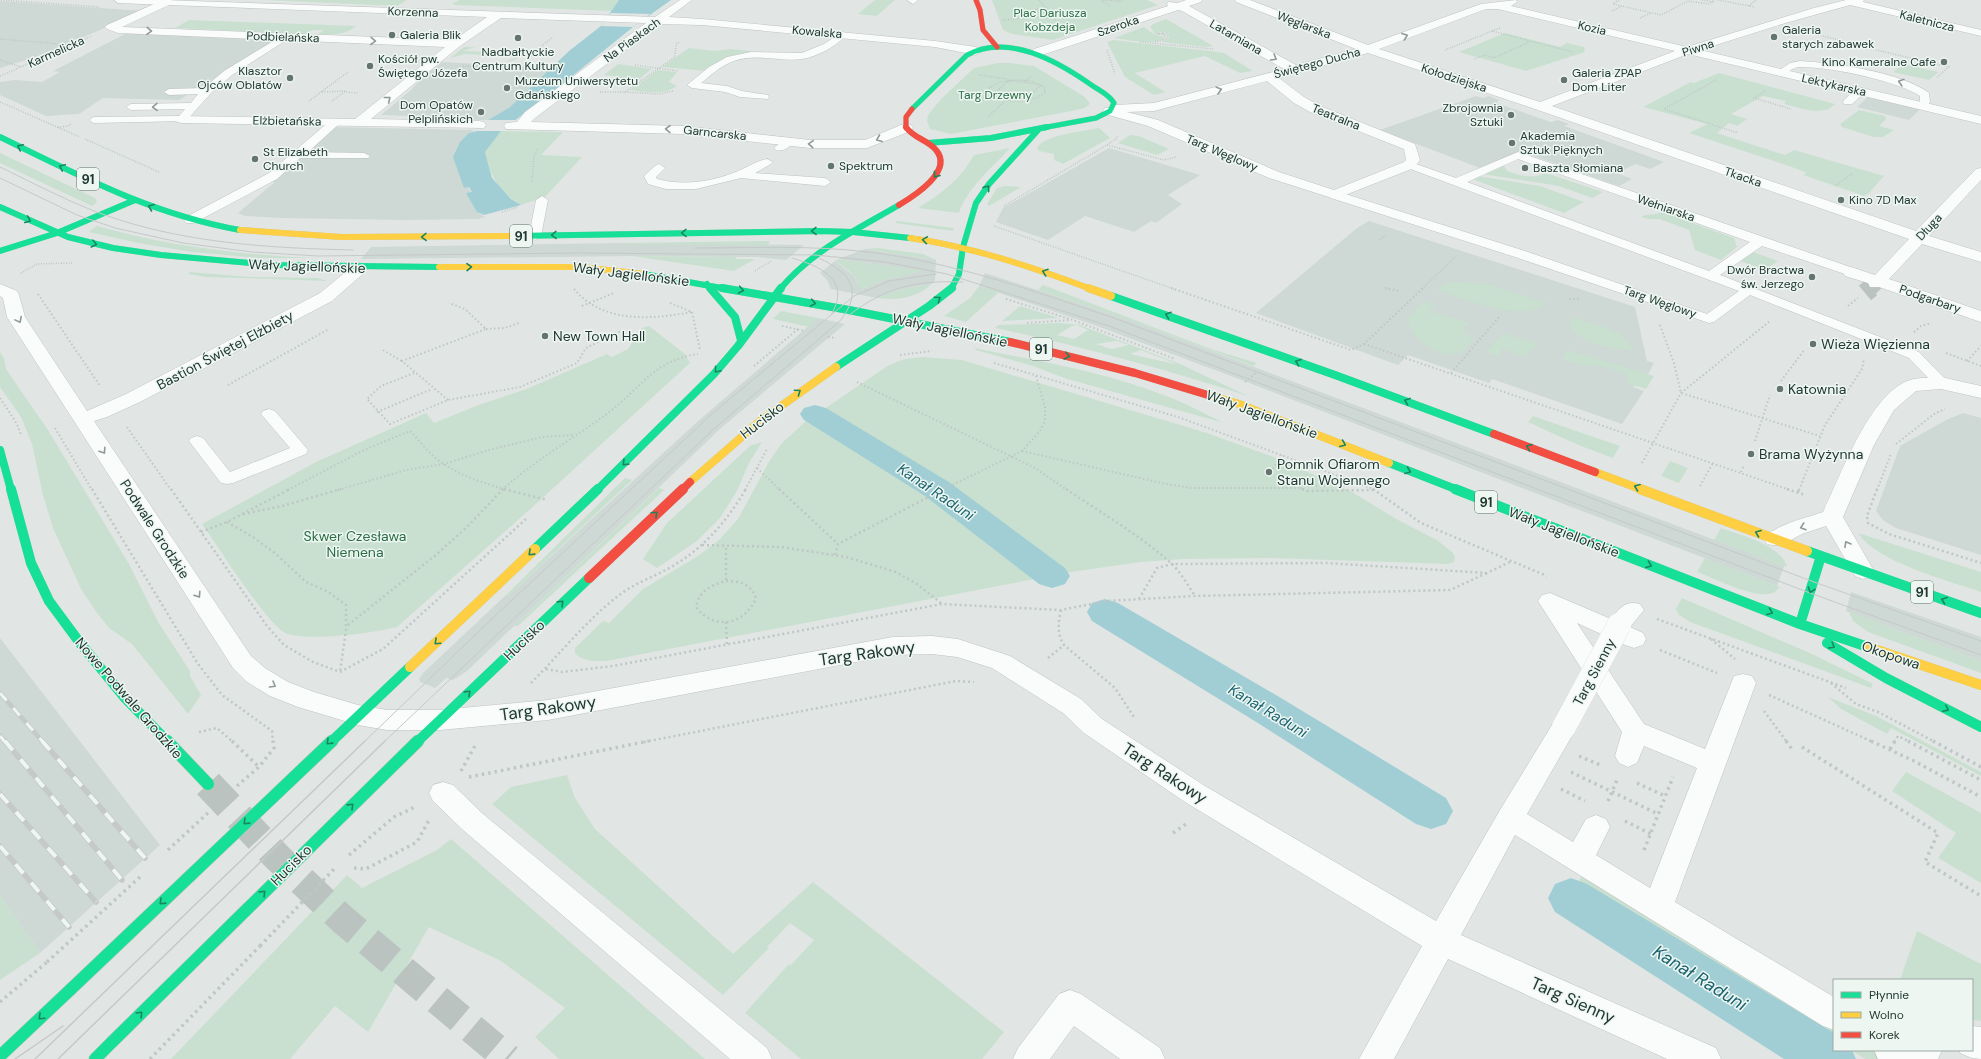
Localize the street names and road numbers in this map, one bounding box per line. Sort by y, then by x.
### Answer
street label: Korzenna [387,3,439,21]
street label: Kaletnicza [1898,6,1956,36]
street label: Węglarska [1275,7,1333,43]
street label: Szeroka [1095,11,1141,41]
street label: Na Piaskach [600,14,664,66]
street label: Latarniana [1207,16,1265,58]
street label: Kozia [1576,17,1608,39]
street label: Kowalska [791,22,843,42]
street label: Podbielańska [246,28,320,46]
street label: Karmelicka [25,32,87,72]
street label: Piwna [1680,35,1716,61]
street label: Świętego Ducha [1272,44,1362,82]
street label: Kołodziejska [1419,60,1489,96]
street label: Lektykarska [1800,70,1868,100]
street label: Teatralna [1310,100,1362,134]
street label: Elżbietańska [253,112,321,130]
street label: Garncarska [683,122,747,144]
street label: Targ Węglowy [1184,131,1261,175]
street label: Tkacka [1722,163,1764,191]
road number: 91 [77,168,99,190]
street label: Wełniarska [1635,191,1697,225]
street label: Długa [1912,210,1946,244]
road number: 91 [510,225,532,247]
street label: Wały Jagiellońskie [248,255,366,277]
street label: Wały Jagiellońskie [572,258,690,290]
street label: Podgarbary [1897,281,1963,317]
street label: Targ Węglowy [1621,282,1699,322]
street label: Bastion Świętej Elżbiety [153,306,297,394]
street label: Wały Jagiellońskie [891,309,1009,351]
road number: 91 [1030,338,1052,360]
street label: Wały Jagiellońskie [1204,385,1320,443]
street label: Hucisko [736,397,788,443]
street label: Podwale Grodzkie [116,476,194,582]
road number: 91 [1475,491,1497,513]
street label: Wały Jagiellońskie [1506,503,1622,561]
road number: 91 [1911,581,1933,603]
street label: Hucisko [499,616,549,664]
street label: Nowe Podwale Grodzkie [71,634,187,762]
street label: Targ Rakowy [818,635,917,671]
street label: Targ Sienny [1569,635,1619,709]
street label: Okopowa [1859,637,1923,673]
street label: Targ Rakowy [499,690,598,726]
street label: Targ Rakowy [1118,737,1212,809]
street label: Hucisko [267,841,315,889]
street label: Targ Sienny [1527,972,1619,1029]

